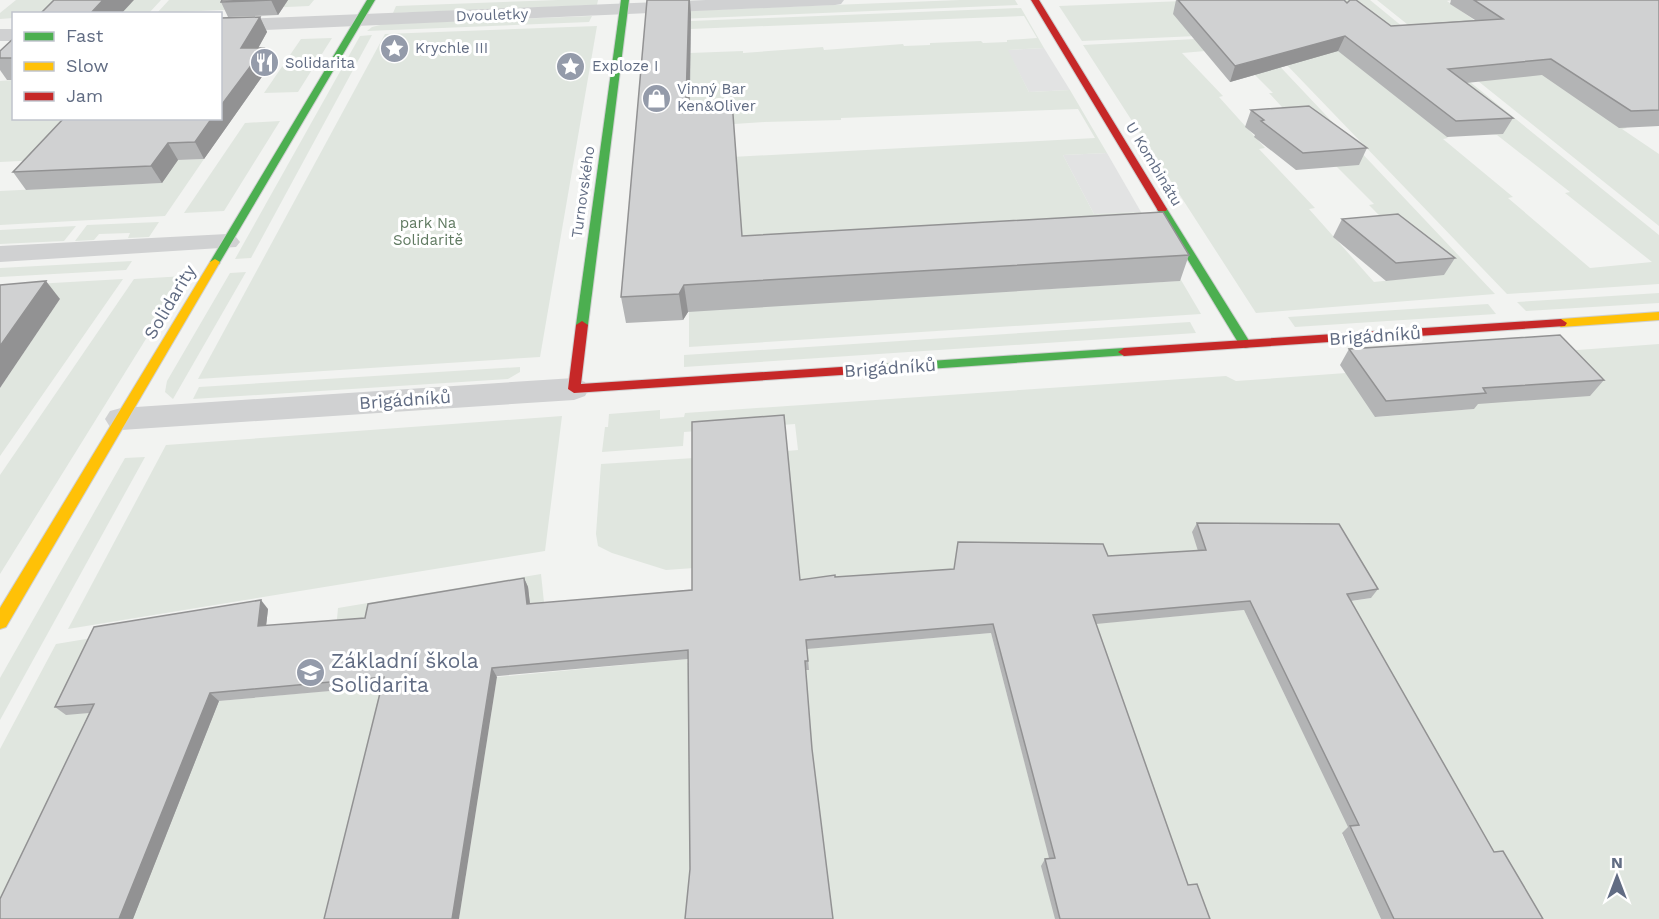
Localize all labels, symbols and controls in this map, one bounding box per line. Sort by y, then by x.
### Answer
street label: Dvouletky [455,5,529,25]
legend [12,12,222,120]
text: Fast [66,25,104,46]
place icon: Krychle III [378,32,410,64]
place label: Krychle III [415,39,488,57]
restaurant icon: Solidarita [248,47,280,79]
place icon: Exploze I [555,50,587,82]
place label: Solidarita [285,54,355,72]
text: Slow [66,55,109,76]
place label: Exploze I [592,57,659,75]
place label: Vinný Bar Ken&Oliver [677,80,756,115]
shop icon: Vinný Bar Ken&Oliver [640,82,672,114]
text: Jam [66,85,103,106]
street label: U Kombinátu [1122,119,1186,209]
street label: Turnovského [568,145,598,239]
park label: park Na Solidaritě [393,214,463,249]
street label: Solidarity [139,260,200,343]
street label: Brigádníků [1328,322,1422,349]
street label: Brigádníků [843,354,937,381]
street label: Brigádníků [358,386,452,413]
place label: Základní škola Solidarita [331,648,479,697]
school or university icon: Základní škola Solidarita [294,657,326,689]
north arrow [1587,847,1647,907]
text: N [1611,853,1623,872]

